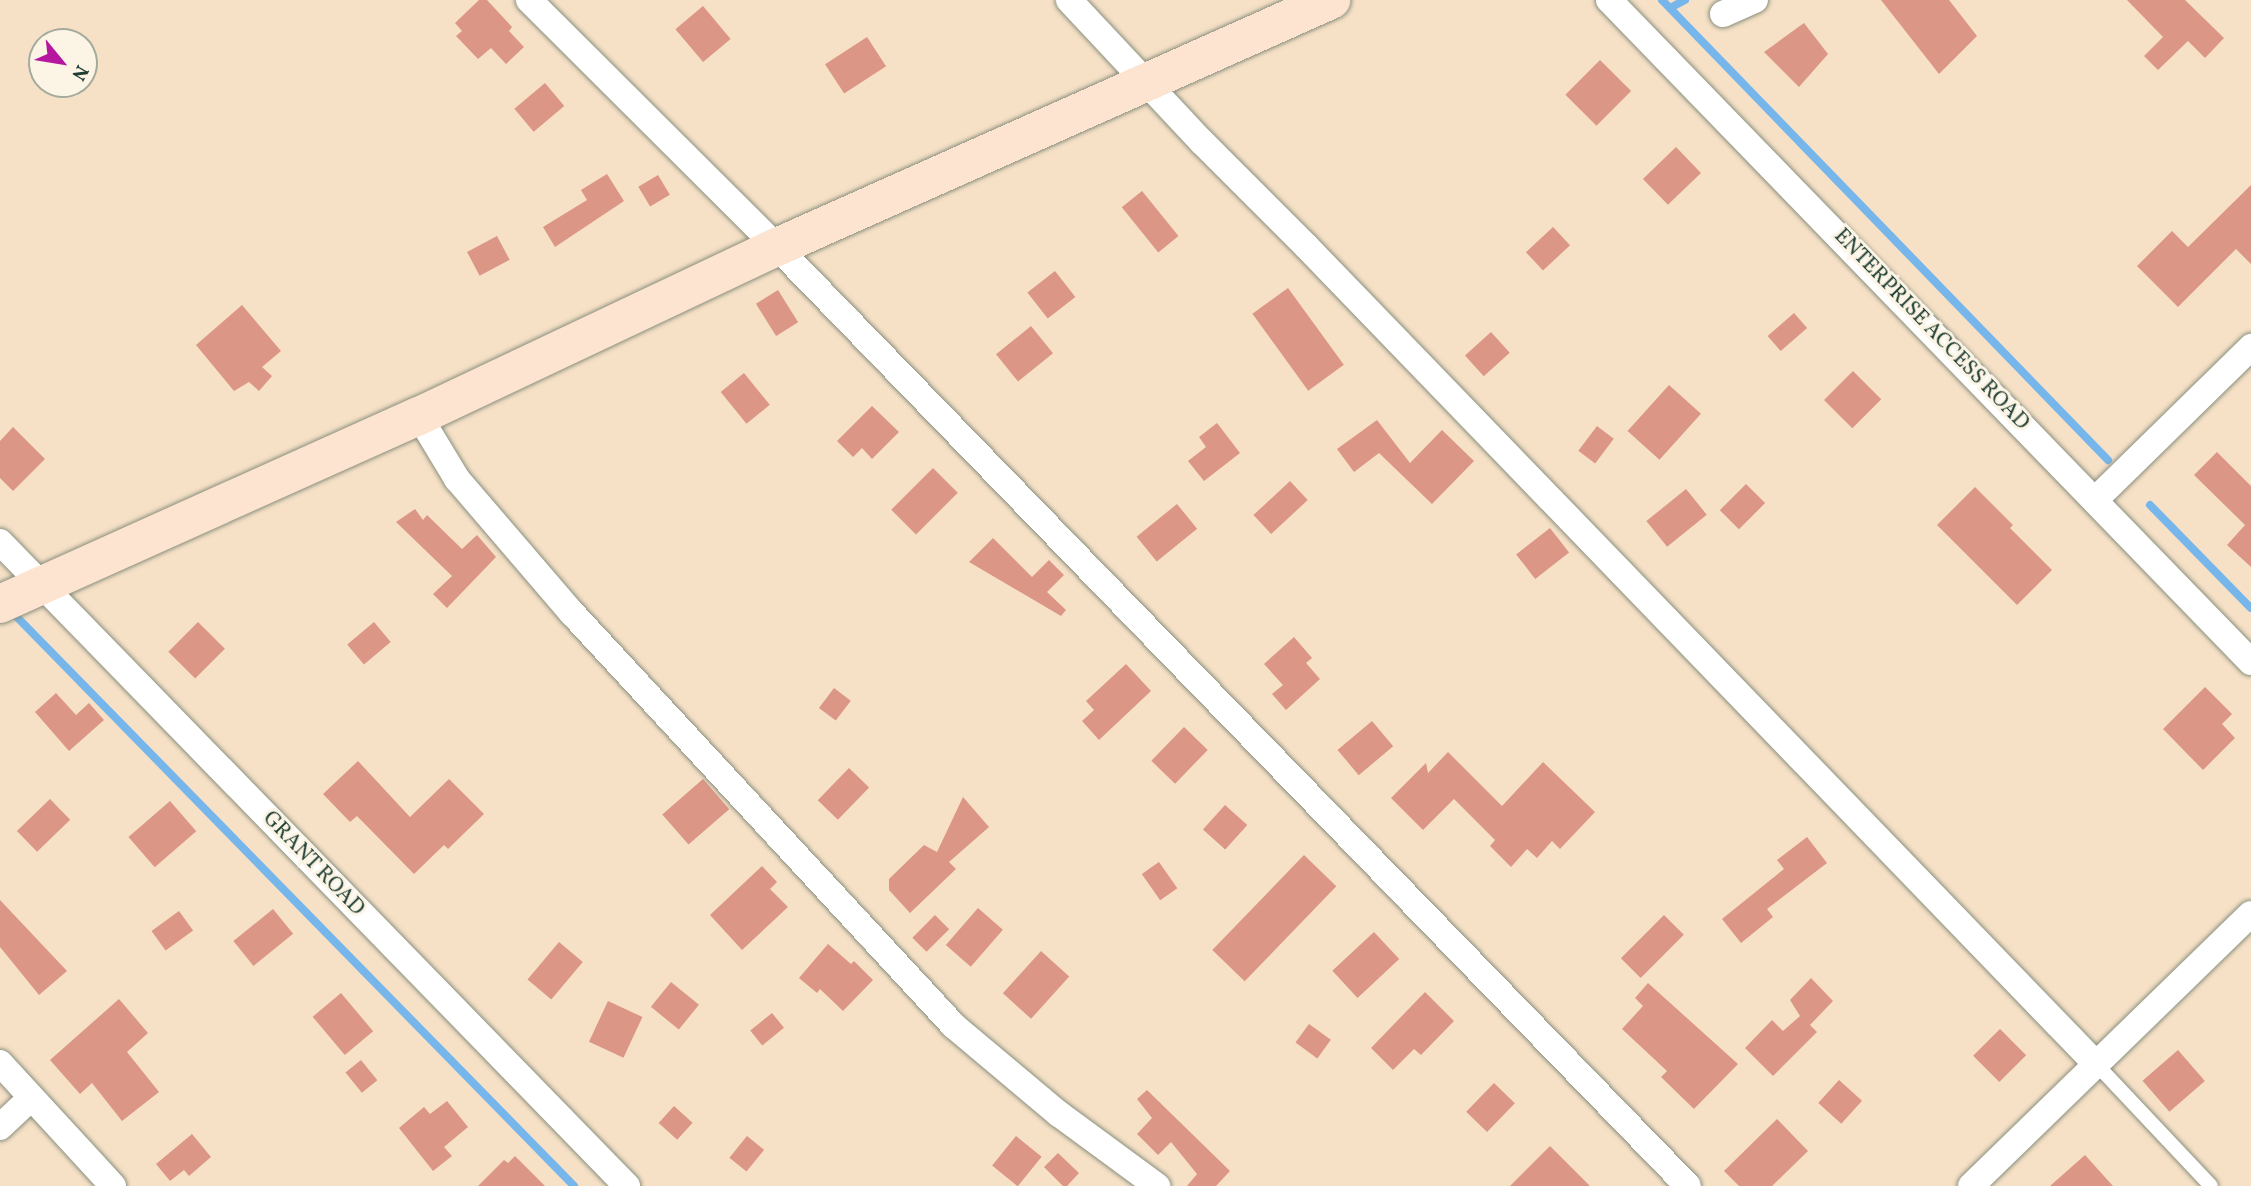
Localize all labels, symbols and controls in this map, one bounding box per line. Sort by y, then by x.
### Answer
north arrow [28,28,98,98]
text: N [65,60,94,85]
street label: ENTERPRISE ACCESS ROAD [1828,224,2034,436]
street label: GRANT ROAD [257,806,369,922]

